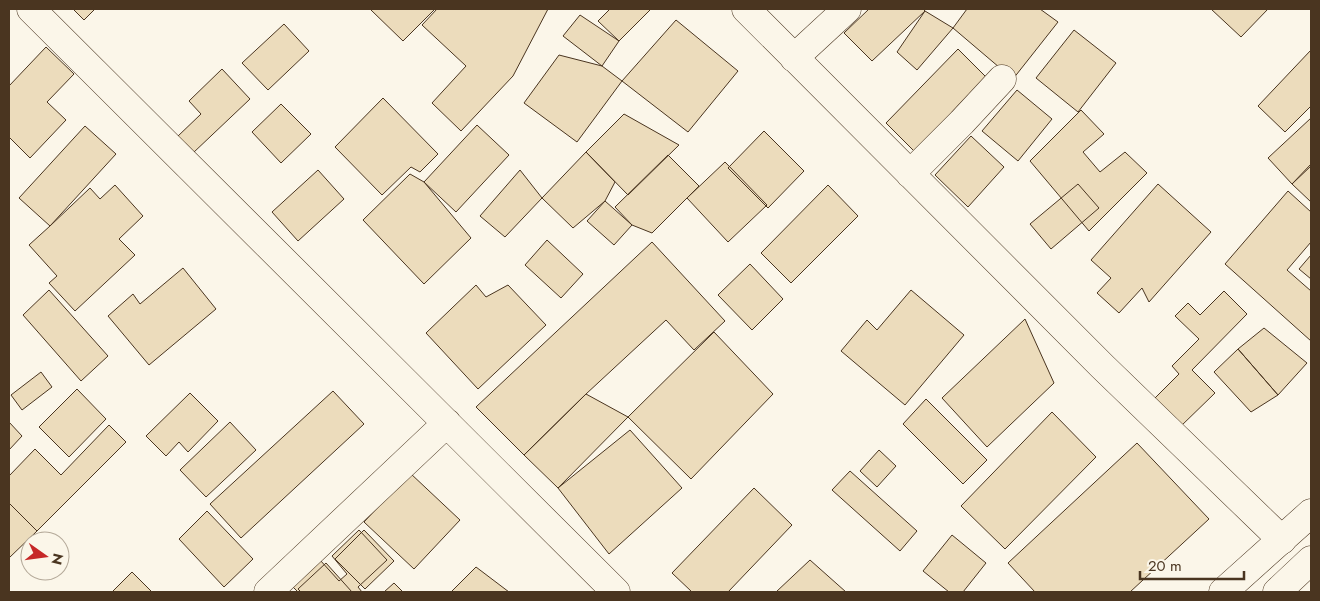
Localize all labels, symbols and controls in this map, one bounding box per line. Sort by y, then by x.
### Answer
north arrow [20,531,70,581]
scale bar [1140,548,1244,580]
text: N [47,551,69,567]
text: 20 m [1148,555,1182,577]

